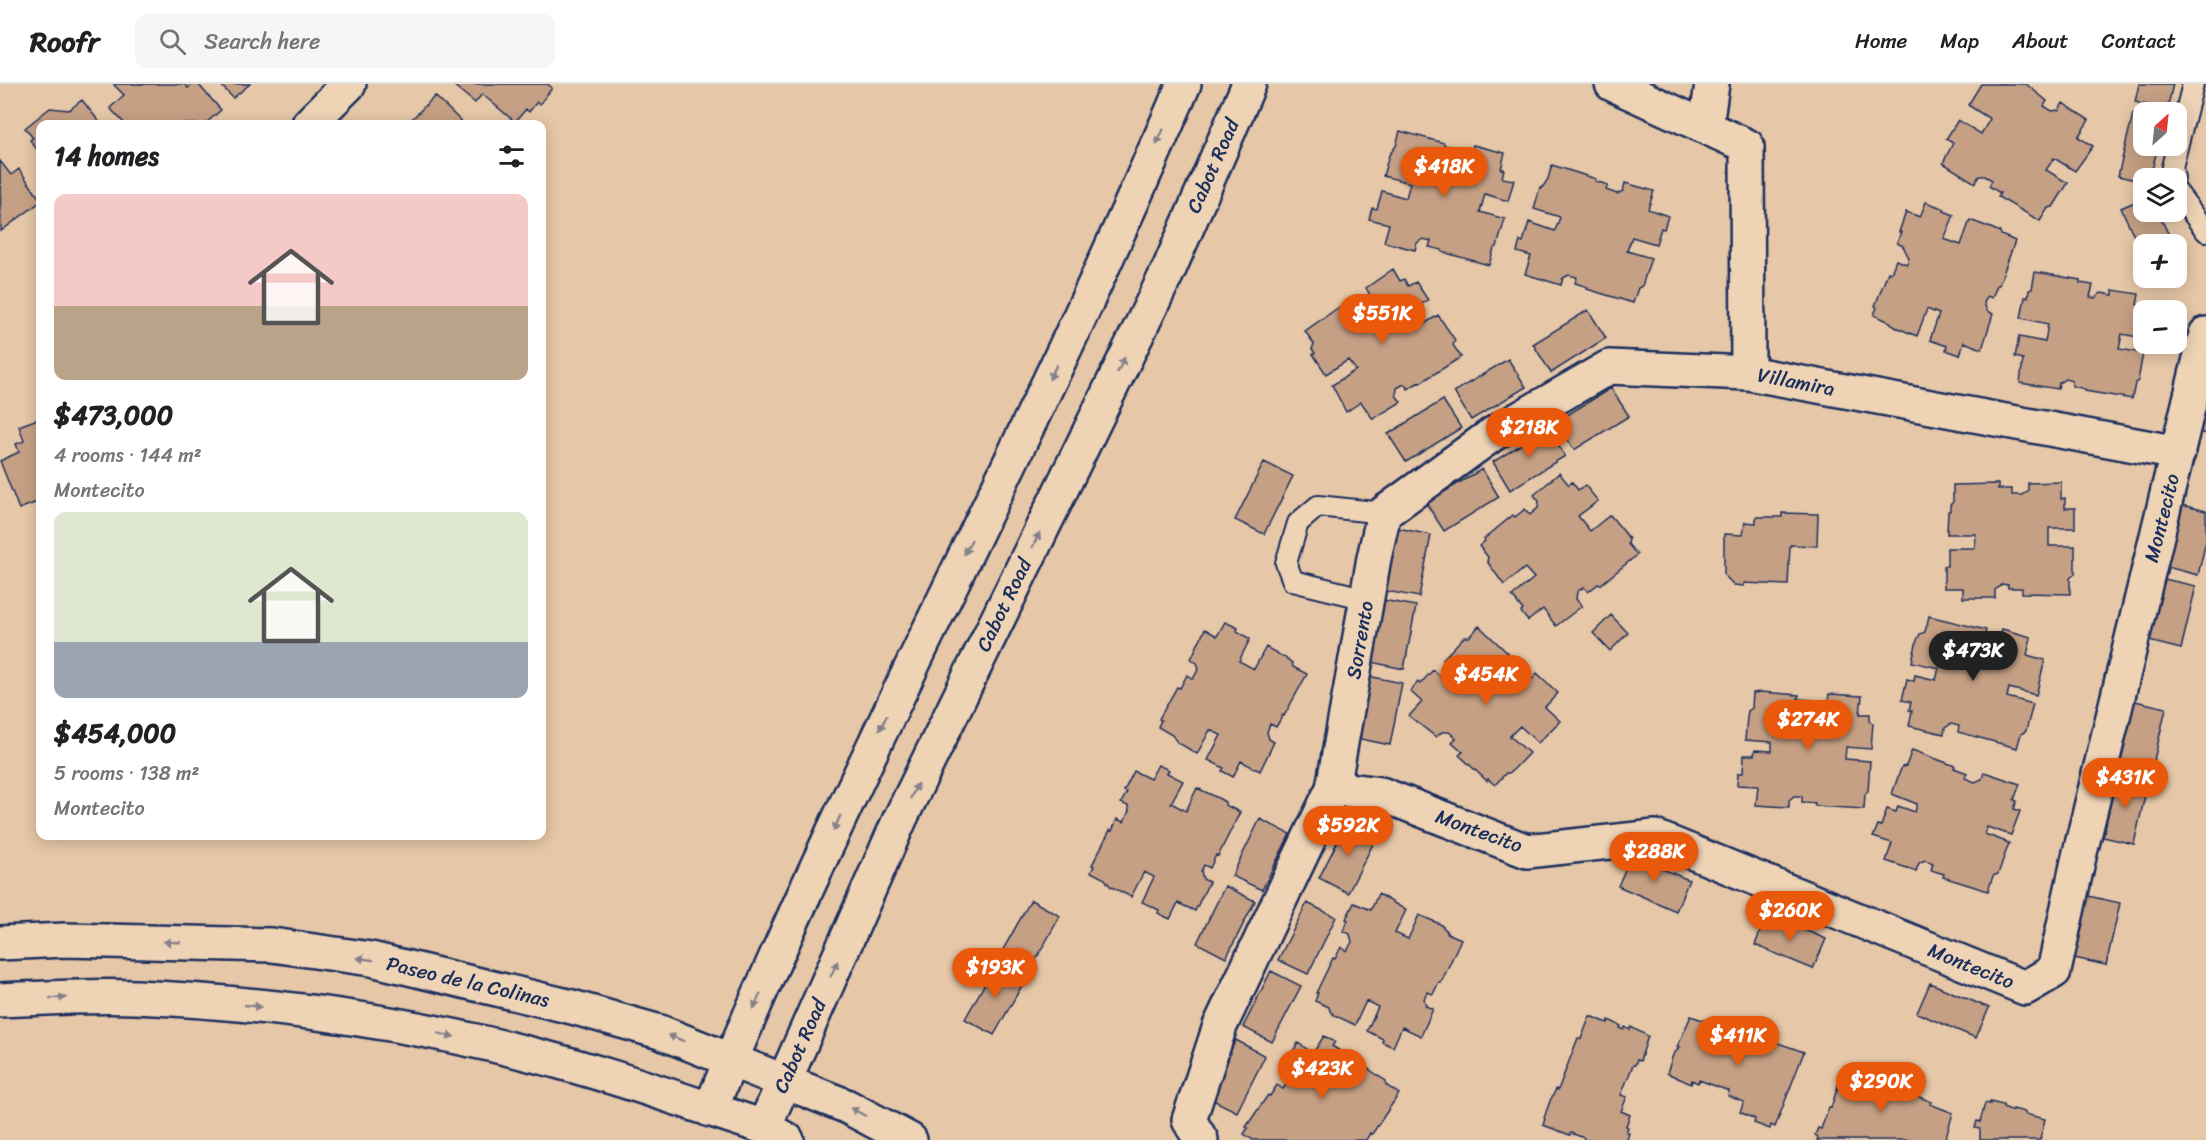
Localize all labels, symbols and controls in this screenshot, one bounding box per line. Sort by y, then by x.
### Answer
search box [135,14,555,68]
text: Roofr [30,17,99,66]
text: Search here [204,22,320,61]
text: Home [1855,22,1907,60]
text: Map [1940,22,1979,60]
text: About [2012,22,2069,60]
text: Contact [2102,22,2176,60]
icon: search [156,25,189,58]
north arrow [2133,102,2187,156]
map controls [2133,102,2187,354]
street label: Cabot Road [1177,112,1250,219]
one-way arrow [1156,129,1165,146]
text: 14 homes [54,133,159,179]
icon: filters [495,140,528,173]
pin: $418K [1402,147,1486,198]
text: $418K [1415,149,1473,184]
button: layers [2133,168,2187,222]
icon: home [237,233,345,341]
button: + [2133,234,2187,288]
pin: $551K [1340,294,1424,345]
text: $551K [1353,296,1411,331]
button: − [2133,300,2187,354]
one-way arrow [1117,357,1126,374]
street label: Villamira [1754,357,1838,407]
one-way arrow [1049,363,1059,381]
text: $473,000 [54,392,173,438]
pin: $218K [1487,408,1571,459]
text: $218K [1500,410,1558,445]
text: 4 rooms · 144 m² [54,438,202,473]
street label: Montecito [2134,470,2190,566]
text: Montecito [54,473,145,508]
one-way arrow [1031,532,1040,549]
one-way arrow [964,539,973,556]
icon: home [237,551,345,659]
street label: Cabot Road [966,551,1042,658]
street label: Sorrento [1336,598,1384,682]
pin: $473K [1931,631,2015,682]
text: $473K [1943,633,2003,668]
pin: $454K [1444,655,1528,706]
text: $454K [1455,657,1517,692]
pin: $274K [1766,700,1850,751]
text: $274K [1777,702,1839,737]
text: $454,000 [54,710,176,756]
one-way arrow [879,714,889,732]
text: 5 rooms · 138 m² [54,756,199,791]
pin: $431K [2083,758,2167,809]
text: $431K [2096,760,2154,795]
one-way arrow [909,783,918,800]
text: Montecito [54,791,145,826]
street label: Montecito [1430,799,1528,863]
pin: $592K [1306,806,1390,857]
text: $592K [1317,808,1379,843]
one-way arrow [832,815,841,832]
pin: $288K [1612,832,1696,883]
text: $288K [1623,834,1685,869]
pin: $260K [1748,891,1832,942]
text: $260K [1759,893,1821,928]
street label: Montecito [1922,933,2020,999]
one-way arrow [162,937,181,946]
street label: Paseo de la Colinas [383,946,554,1018]
pin: $193K [953,948,1037,999]
text: $193K [966,950,1024,985]
one-way arrow [356,954,375,963]
one-way arrow [829,960,839,978]
one-way arrow [752,992,761,1010]
street label: Cabot Road [764,992,837,1099]
one-way arrow [49,993,68,1003]
one-way arrow [244,1001,263,1011]
pin: $411K [1696,1016,1780,1067]
text: $411K [1710,1018,1766,1053]
one-way arrow [437,1031,455,1041]
one-way arrow [667,1033,685,1043]
pin: $423K [1280,1049,1364,1100]
text: $423K [1292,1051,1352,1086]
pin: $290K [1839,1062,1923,1113]
text: $290K [1850,1064,1912,1099]
one-way arrow [849,1107,866,1117]

